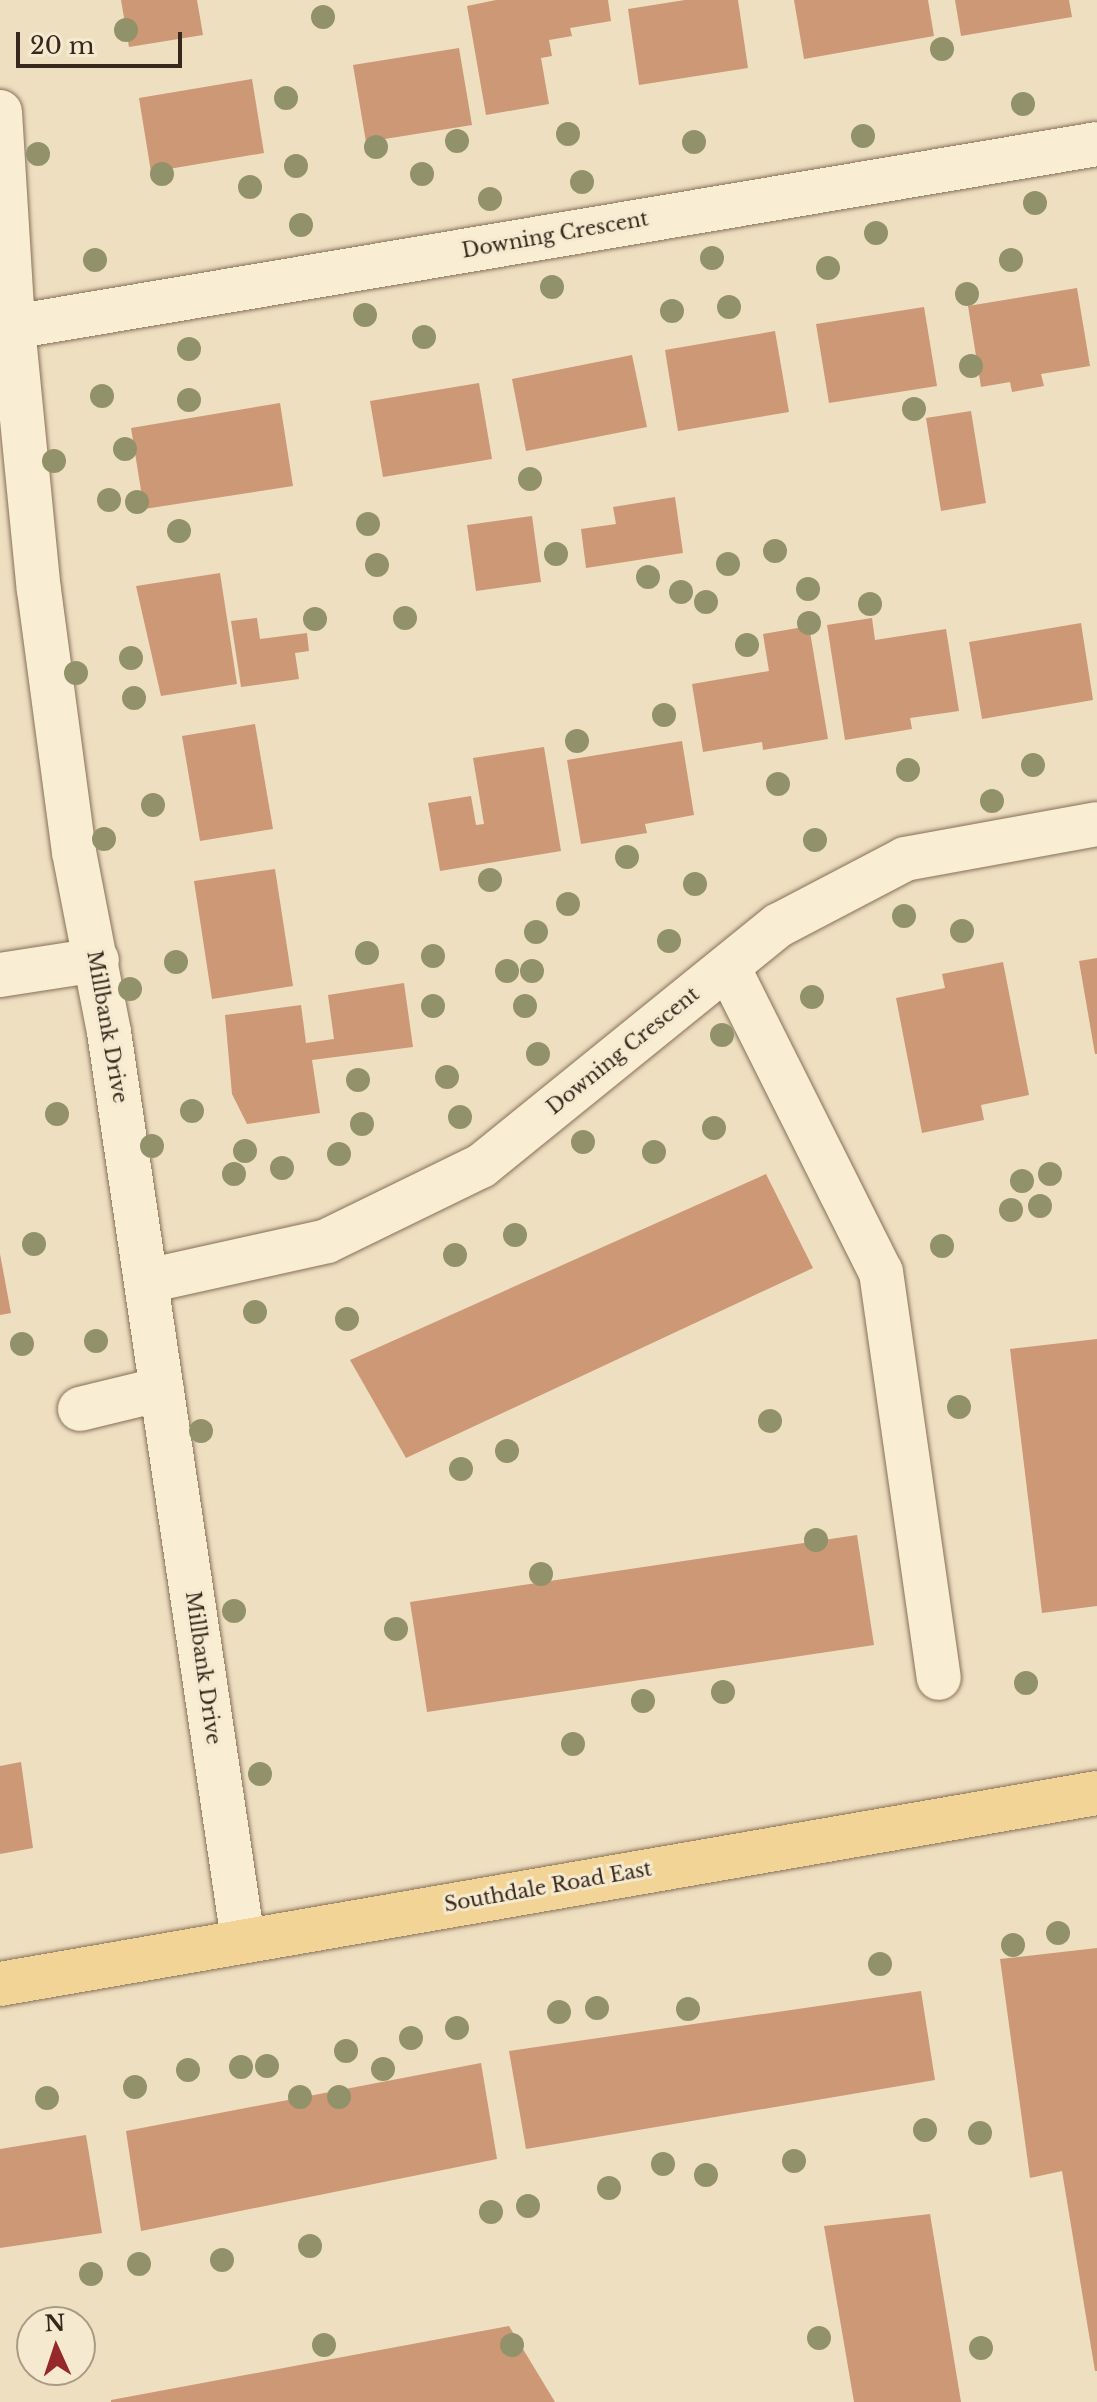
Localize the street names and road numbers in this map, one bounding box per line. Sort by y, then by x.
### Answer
street label: Downing Crescent [460,207,650,263]
street label: Millbank Drive [82,949,132,1105]
street label: Downing Crescent [542,982,704,1120]
street label: Millbank Drive [180,1590,226,1746]
street label: Southdale Road East [442,1857,654,1917]

